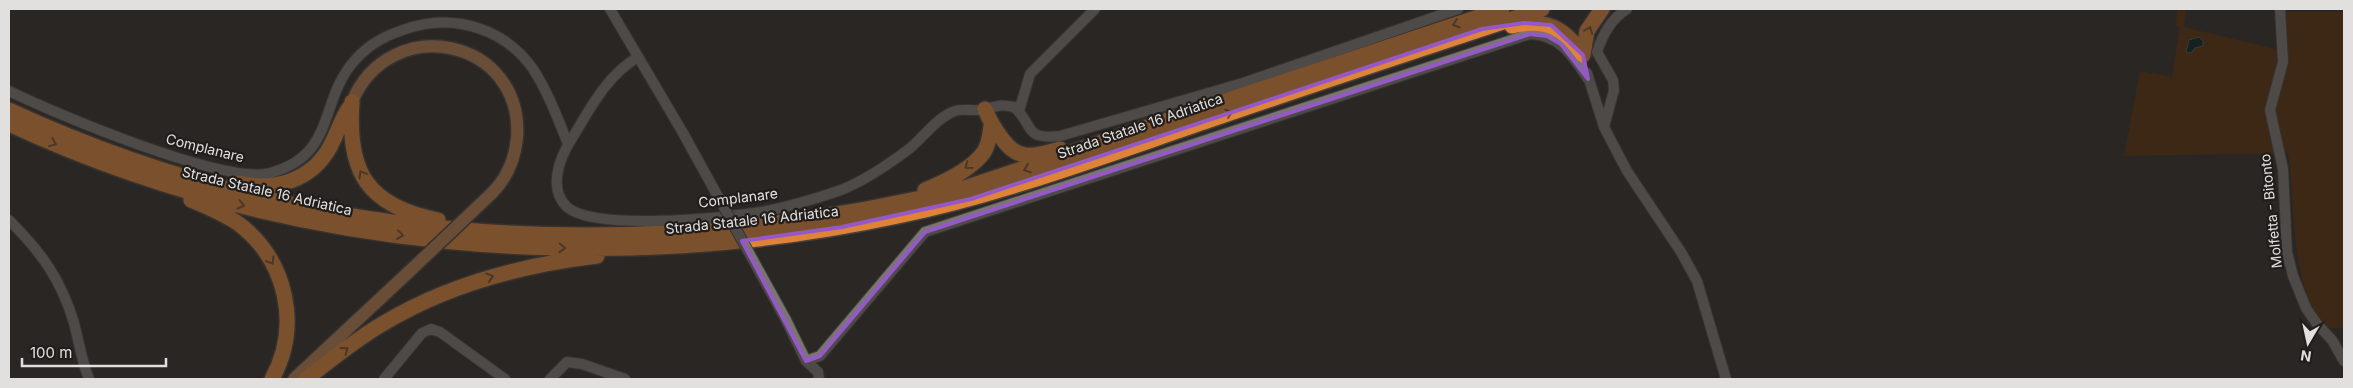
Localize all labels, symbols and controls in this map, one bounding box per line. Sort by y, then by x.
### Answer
one-way arrow [1452,19,1461,29]
one-way arrow [1583,26,1593,35]
street label: Strada Statale 16 Adriatica [1055,89,1225,162]
one-way arrow [1224,109,1233,119]
street label: Complanare [164,130,246,165]
one-way arrow [49,137,57,147]
street label: Molfetta - Bitonto [2256,153,2285,269]
one-way arrow [964,160,974,169]
street label: Strada Statale 16 Adriatica [181,163,354,218]
one-way arrow [1023,163,1032,173]
one-way arrow [358,170,368,179]
street label: Complanare [697,184,779,211]
one-way arrow [236,199,245,210]
street label: Strada Statale 16 Adriatica [665,202,839,237]
one-way arrow [397,229,405,240]
one-way arrow [559,243,567,253]
one-way arrow [264,255,274,264]
one-way arrow [485,273,493,283]
north arrow [2283,318,2333,368]
scale bar [22,336,166,368]
text: 100 m [30,343,72,362]
one-way arrow [339,347,348,355]
text: N [2299,347,2312,366]

